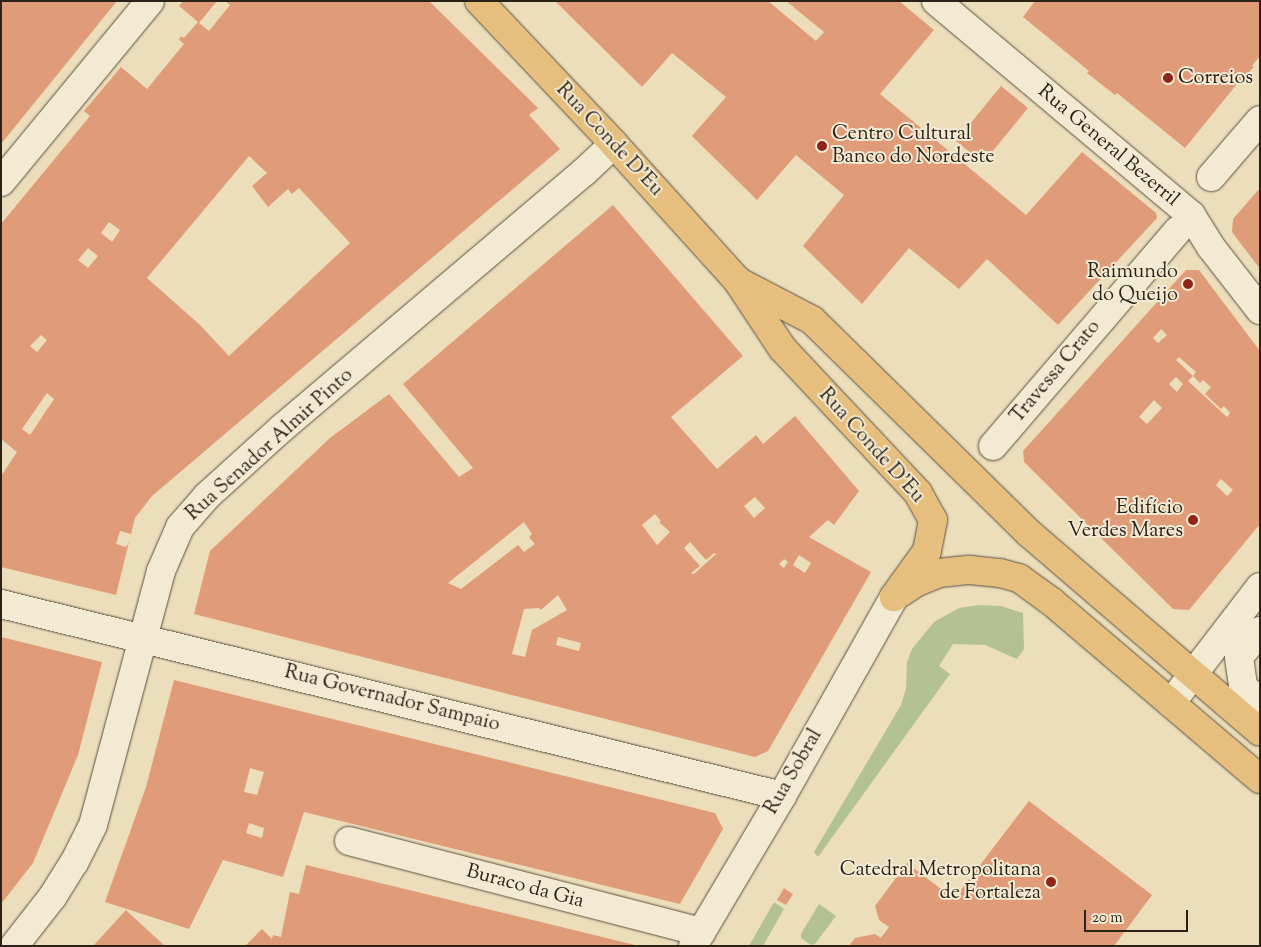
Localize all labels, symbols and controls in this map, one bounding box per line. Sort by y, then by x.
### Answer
place label: Correios [1178,66,1253,90]
marker: Correios [1162,72,1174,84]
street label: Rua Conde D'Eu [550,78,668,202]
street label: Rua General Bezerril [1032,80,1184,212]
place label: Centro Cultural Banco do Nordeste [832,122,995,169]
marker: Centro Cultural Banco do Nordeste [816,140,828,152]
place label: Raimundo do Queijo [1087,260,1178,307]
marker: Raimundo do Queijo [1182,278,1194,290]
street label: Travessa Crato [1006,316,1106,428]
street label: Rua Senador Almir Pinto [182,364,358,526]
street label: Rua Conde D'Eu [813,384,929,508]
place label: Edifício Verdes Mares [1067,496,1183,543]
marker: Edifício Verdes Mares [1187,514,1199,526]
street label: Rua Governador Sampaio [282,661,502,737]
street label: Rua Sobral [760,725,828,819]
place label: Catedral Metropolitana de Fortaleza [840,858,1041,905]
street label: Buraco da Gia [464,860,586,914]
marker: Catedral Metropolitana de Fortaleza [1045,876,1057,888]
scale bar [1086,900,1190,932]
text: 20 m [1092,908,1123,929]

